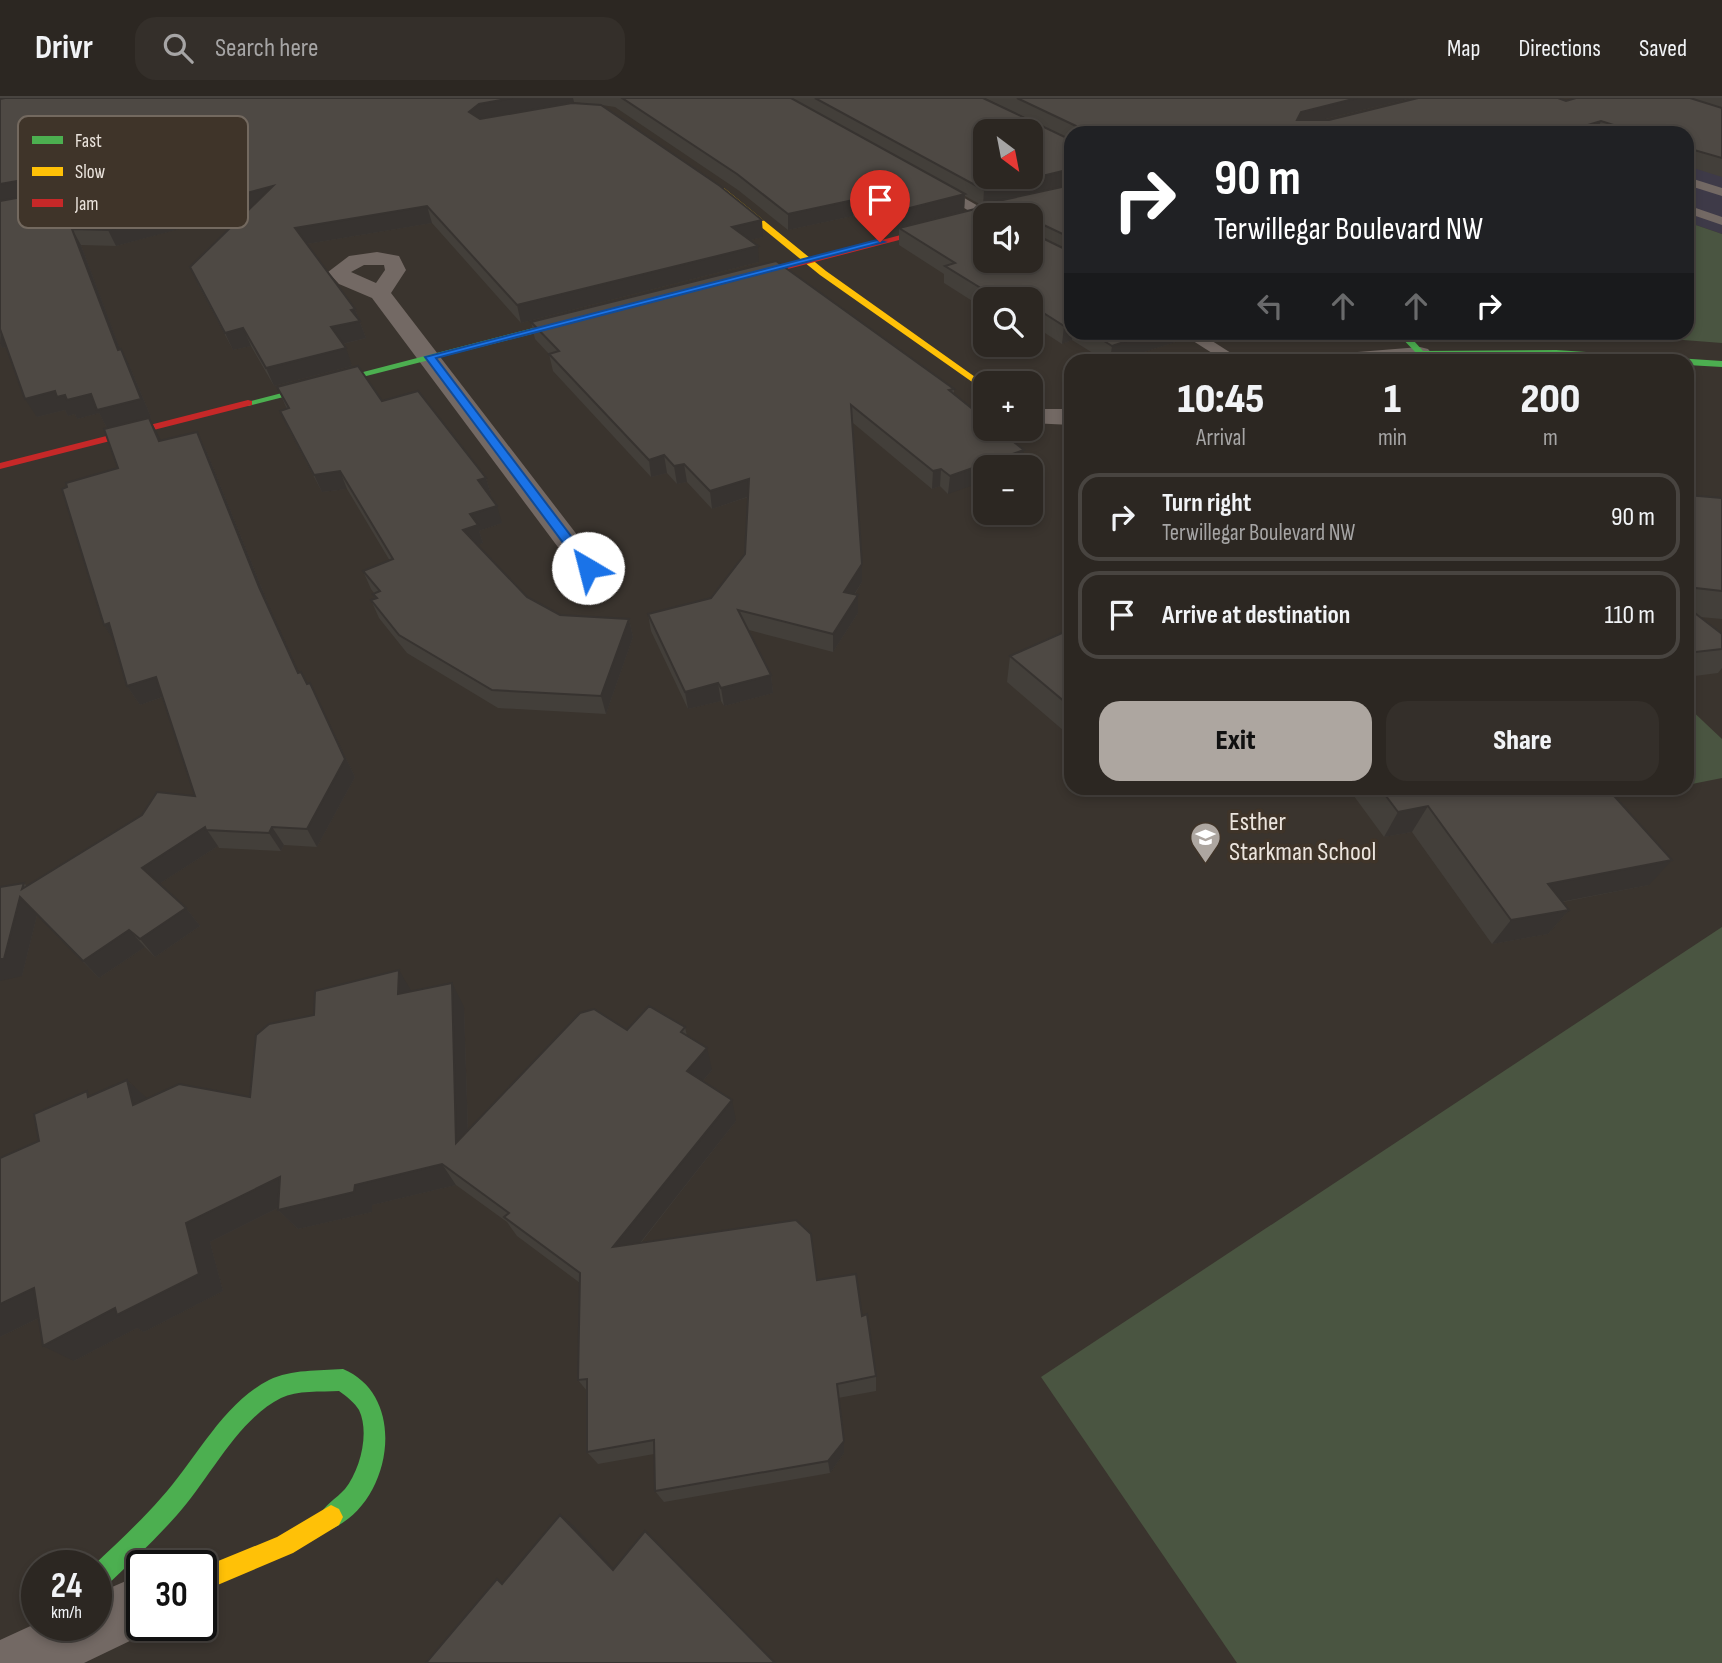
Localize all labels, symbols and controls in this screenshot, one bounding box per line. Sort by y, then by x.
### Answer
search box [135,17,625,80]
text: Drivr [35,28,93,68]
icon: search [159,29,197,67]
text: Search here [215,33,318,64]
text: Map [1447,34,1480,63]
text: Directions [1518,34,1601,63]
text: Saved [1639,34,1687,63]
legend [18,116,248,228]
north arrow [973,119,1043,189]
map controls [973,119,1043,525]
text: Fast [75,130,102,153]
text: 90 m [1214,150,1301,209]
icon: right [1099,154,1190,245]
text: Slow [75,161,105,184]
pin [850,170,910,242]
icon: arrive [861,181,899,219]
text: Jam [74,193,98,216]
button: sound [973,203,1043,273]
text: Terwillegar Boulevard NW [1214,210,1483,249]
button: search [973,287,1043,357]
icon: left [1251,287,1289,325]
icon: ahead [1324,287,1362,325]
icon: ahead [1397,287,1435,325]
icon: right [1470,287,1508,325]
button: + [973,371,1043,441]
text: 10:45 [1178,374,1264,425]
text: 1 [1384,374,1401,425]
text: 200 [1520,374,1580,425]
text: Arrival [1196,424,1246,452]
text: min [1378,424,1407,452]
text: m [1543,424,1558,452]
button: − [973,455,1043,525]
text: Turn right [1162,488,1251,519]
icon: right [1103,498,1141,536]
text: 90 m [1611,502,1655,533]
text: Terwillegar Boulevard NW [1162,519,1355,547]
position arrow [551,531,625,605]
icon: arrive [1103,596,1141,634]
text: Arrive at destination [1162,600,1350,631]
text: 110 m [1604,600,1655,631]
button: Exit [1099,701,1372,781]
button: Share [1386,701,1659,781]
place label: Esther Starkman School [1229,807,1376,868]
school or university icon: Esther Starkman School [1189,820,1223,864]
speed limit sign: 30 [126,1550,217,1641]
text: 24 [51,1565,82,1608]
text: km/h [51,1602,82,1623]

